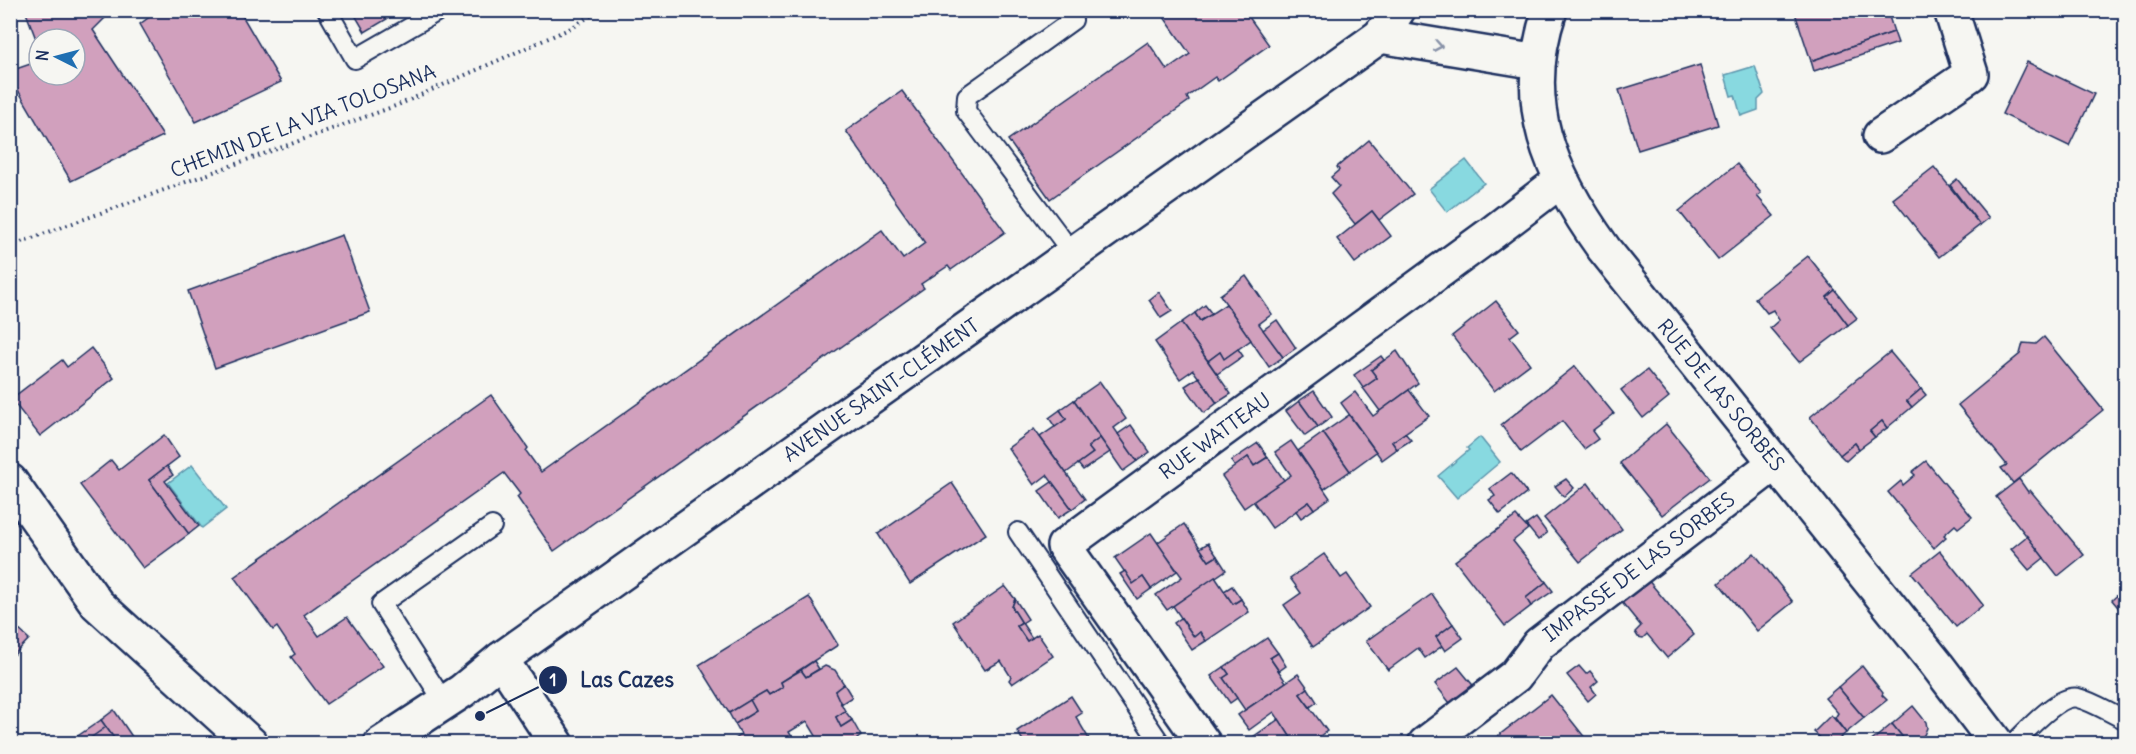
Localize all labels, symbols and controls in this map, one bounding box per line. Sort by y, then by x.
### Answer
north arrow [27,27,87,87]
one-way arrow [1432,39,1442,52]
text: N [32,49,53,62]
street label: CHEMIN DE LA VIA TOLOSANA [167,58,439,183]
street label: AVENUE SAINT-CLÉMENT [778,312,983,467]
street label: RUE DE LAS SORBES [1652,314,1790,476]
street label: RUE WATTEAU [1154,387,1275,484]
street label: IMPASSE DE LAS SORBES [1538,486,1739,647]
callout: Las Cazes [538,660,686,699]
text: Las Cazes [580,666,674,693]
text: 1 [549,668,557,691]

